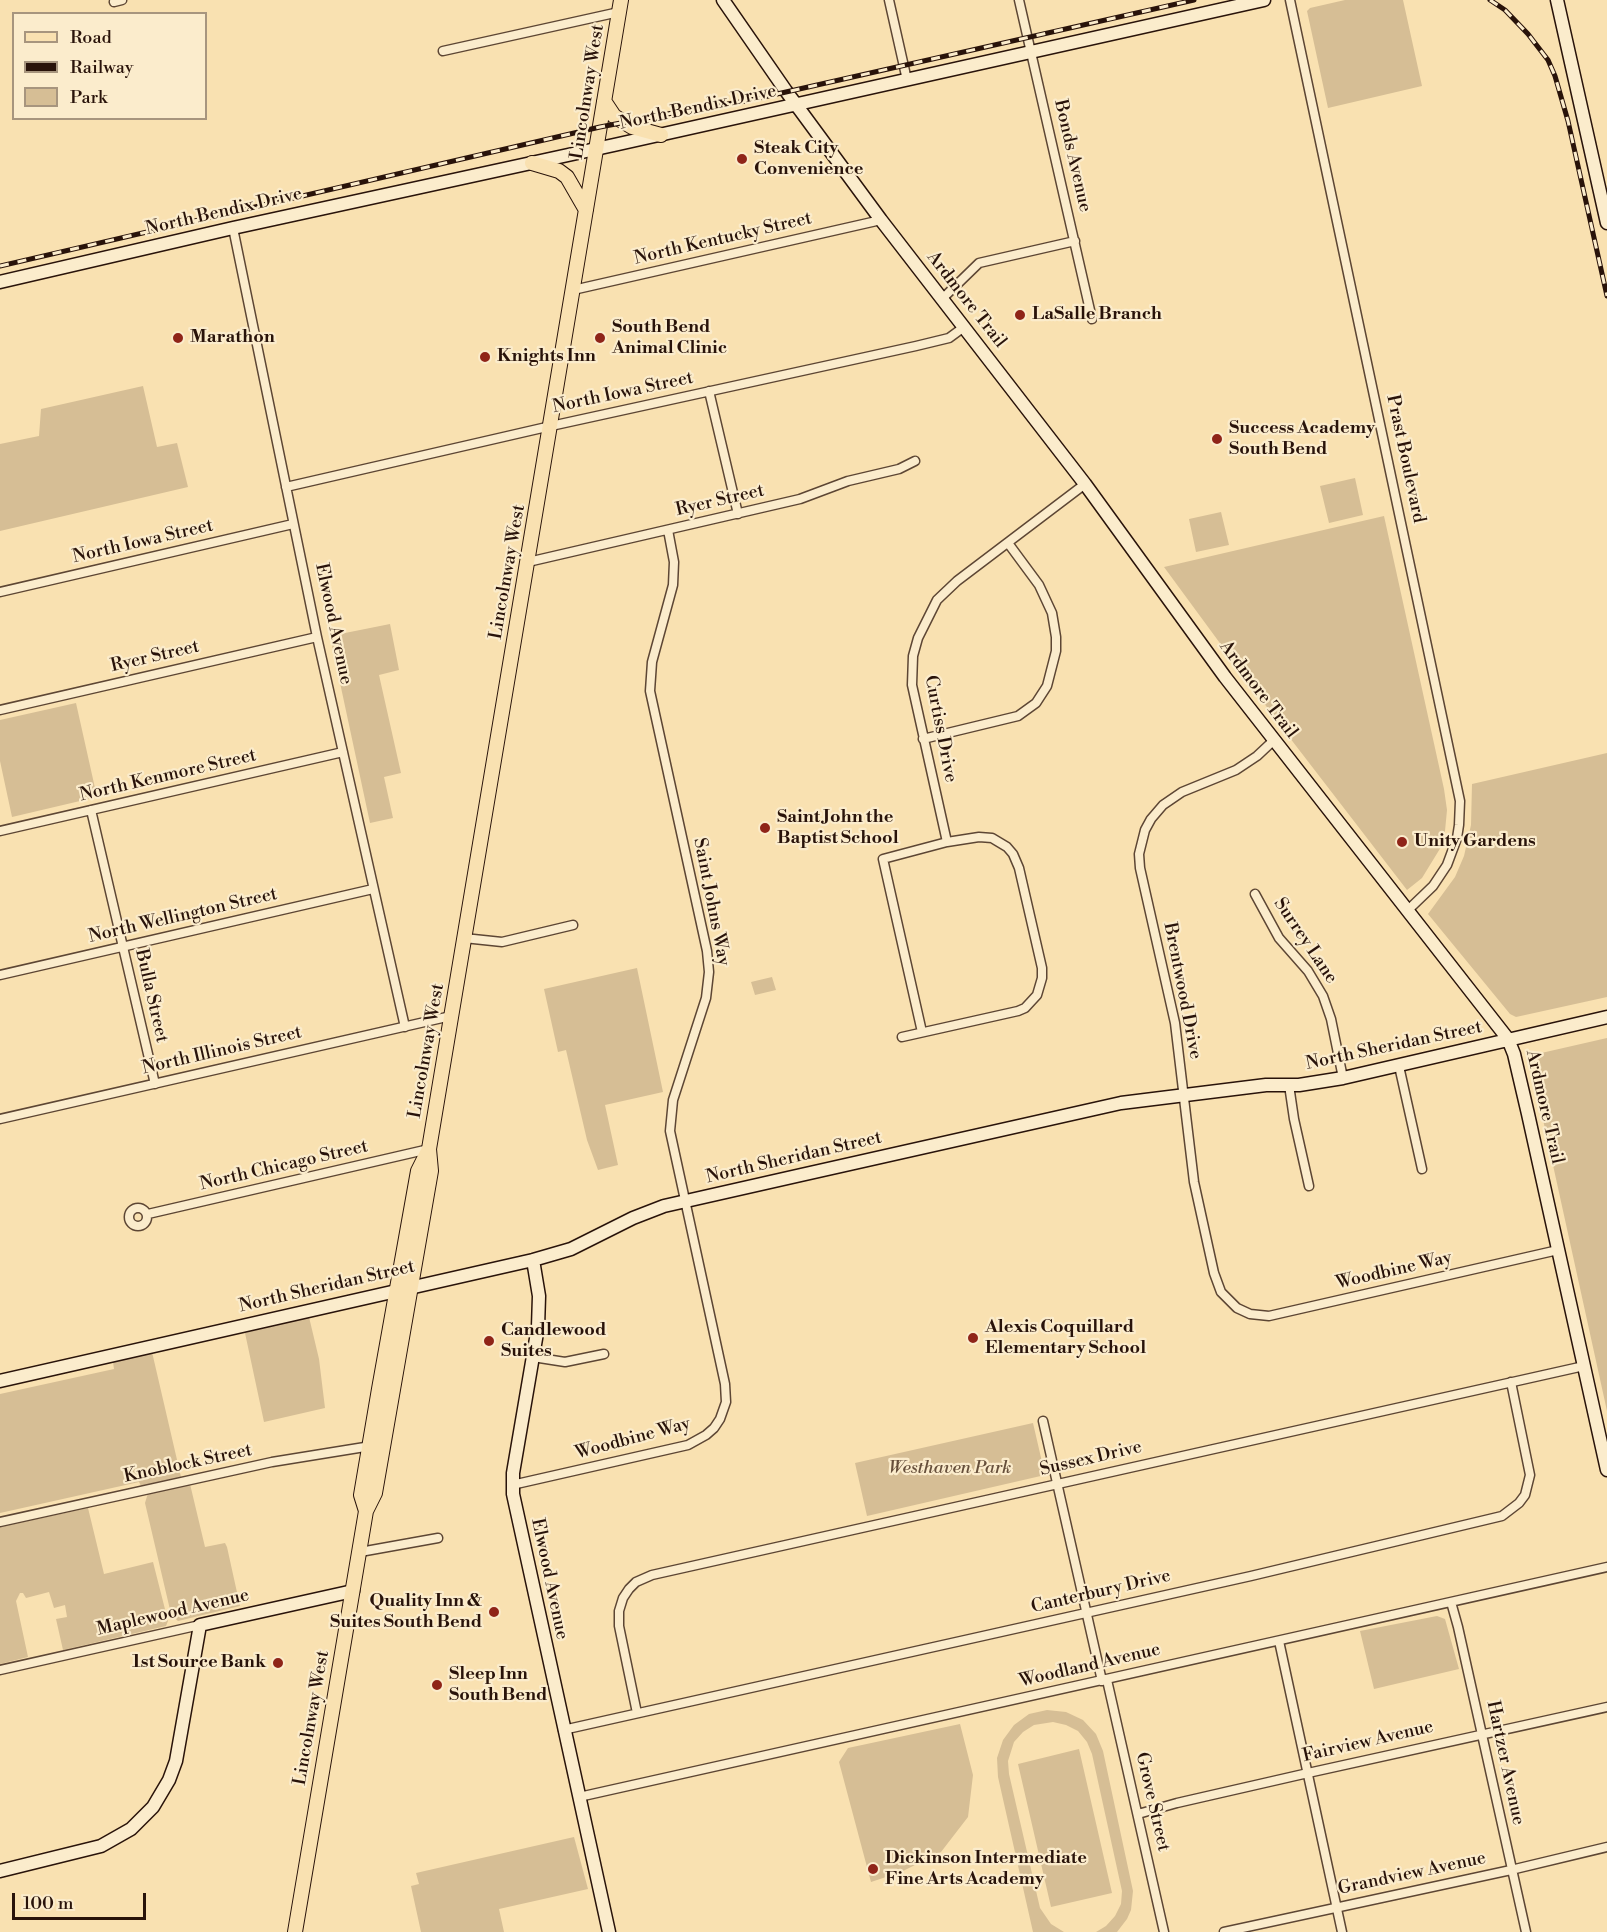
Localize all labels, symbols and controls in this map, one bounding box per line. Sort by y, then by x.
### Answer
legend [12,12,207,120]
street label: Lincolnway West [567,23,609,161]
text: Road [70,26,112,49]
text: Railway [70,56,133,79]
street label: North Bendix Drive [618,81,778,135]
text: Park [70,86,107,109]
street label: Bonds Avenue [1049,98,1095,214]
place label: Steak City Convenience [754,138,863,180]
marker: Steak City Convenience [735,152,749,166]
street label: North Bendix Drive [144,183,304,241]
street label: North Kentucky Street [632,208,814,270]
street label: Ardmore Trail [922,247,1010,353]
place label: LaSalle Branch [1032,304,1162,326]
marker: LaSalle Branch [1013,308,1027,322]
place label: South Bend Animal Clinic [612,317,727,360]
place label: Marathon [190,327,275,349]
marker: Marathon [171,331,185,345]
marker: South Bend Animal Clinic [593,331,607,345]
place label: Knights Inn [497,346,596,368]
marker: Knights Inn [478,350,492,364]
street label: North Iowa Street [551,368,695,418]
street label: Prast Boulevard [1381,393,1429,525]
place label: Success Academy South Bend [1229,418,1375,460]
marker: Success Academy South Bend [1210,432,1224,446]
street label: Ryer Street [674,480,766,522]
street label: Lincolnway West [486,503,530,641]
street label: North Iowa Street [71,515,215,569]
street label: Elwood Avenue [310,561,356,687]
street label: Ryer Street [109,636,201,678]
street label: Ardmore Trail [1214,637,1302,743]
street label: Curtiss Drive [919,674,961,784]
street label: North Kenmore Street [78,745,258,807]
place label: Saint John the Baptist School [777,807,899,850]
marker: Saint John the Baptist School [758,821,772,835]
place label: Unity Gardens [1414,831,1536,853]
marker: Unity Gardens [1395,835,1409,849]
street label: Saint Johns Way [688,836,734,968]
street label: North Wellington Street [86,884,280,948]
street label: Surrey Lane [1268,894,1342,988]
street label: Brentwood Drive [1158,921,1206,1061]
street label: Bulla Street [130,947,172,1045]
street label: Lincolnway West [405,982,449,1120]
street label: North Sheridan Street [1304,1017,1484,1075]
street label: North Illinois Street [140,1022,304,1080]
street label: Ardmore Trail [1520,1048,1568,1166]
street label: North Sheridan Street [704,1127,884,1189]
street label: North Chicago Street [198,1136,370,1196]
street label: Woodbine Way [1334,1247,1454,1295]
street label: North Sheridan Street [237,1256,417,1318]
place label: Alexis Coquillard Elementary School [985,1317,1146,1360]
place label: Candlewood Suites [501,1320,606,1362]
marker: Alexis Coquillard Elementary School [966,1331,980,1345]
marker: Candlewood Suites [482,1334,496,1348]
street label: Woodbine Way [573,1413,693,1465]
street label: Sussex Drive [1038,1437,1144,1481]
street label: Knoblock Street [122,1440,254,1488]
park label: Westhaven Park [889,1458,1011,1480]
street label: Elwood Avenue [526,1516,572,1642]
street label: Canterbury Drive [1029,1565,1173,1619]
street label: Maplewood Avenue [95,1585,251,1641]
place label: Quality Inn & Suites South Bend [330,1591,482,1634]
marker: Quality Inn & Suites South Bend [487,1605,501,1619]
street label: Woodland Avenue [1017,1639,1163,1693]
street label: Lincolnway West [290,1649,334,1787]
place label: 1st Source Bank [132,1652,266,1674]
marker: 1st Source Bank [271,1656,285,1670]
place label: Sleep Inn South Bend [449,1664,547,1706]
marker: Sleep Inn South Bend [430,1678,444,1692]
street label: Hartzer Avenue [1481,1699,1529,1827]
street label: Fairview Avenue [1300,1716,1436,1768]
street label: Grove Street [1130,1750,1174,1854]
place label: Dickinson Intermediate Fine Arts Academy [885,1848,1087,1890]
street label: Grandview Avenue [1336,1848,1488,1900]
marker: Dickinson Intermediate Fine Arts Academy [866,1862,880,1876]
scale bar [15,1881,148,1919]
text: 100 m [23,1892,74,1915]

